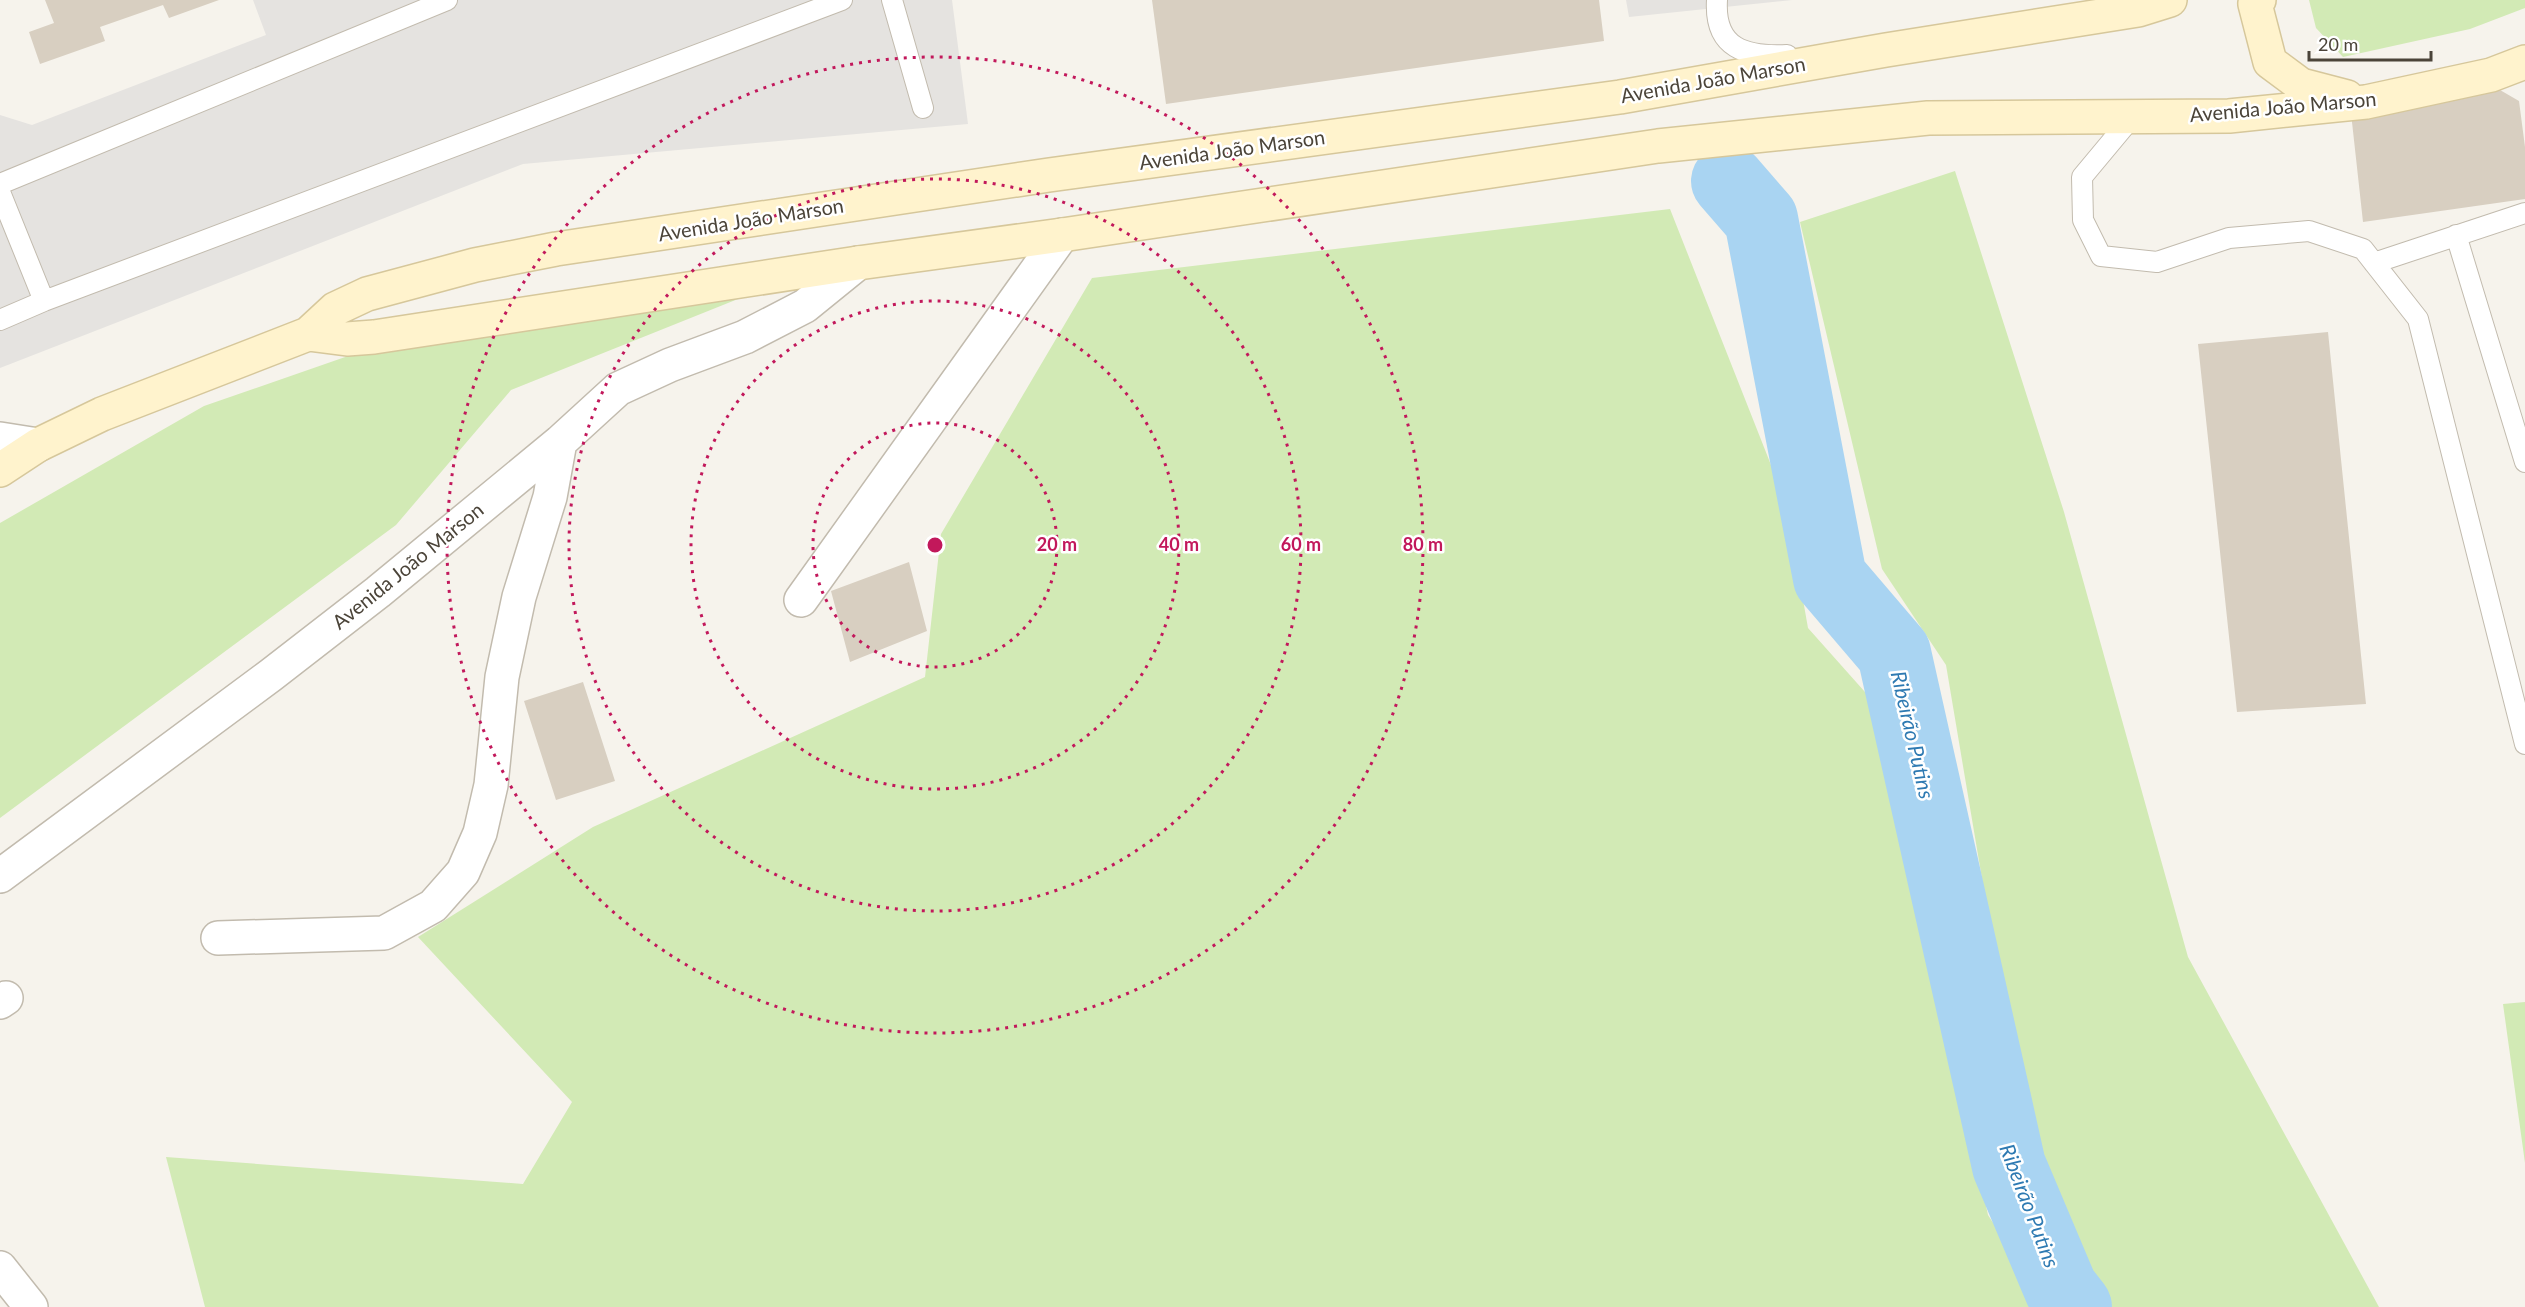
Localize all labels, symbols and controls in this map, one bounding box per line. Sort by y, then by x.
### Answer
scale bar [2309,24,2430,62]
text: 20 m [2318,33,2358,55]
street label: Avenida João Marson [1618,51,1807,107]
street label: Avenida João Marson [2189,86,2377,126]
street label: Avenida João Marson [1137,124,1326,174]
street label: Avenida João Marson [656,193,845,246]
street label: Avenida João Marson [327,497,488,634]
text: 20 m [1037,533,1077,555]
text: 40 m [1159,533,1199,555]
text: 60 m [1281,533,1321,555]
text: 80 m [1403,533,1443,555]
centre of rings [925,535,945,555]
water label: Ribeirão Putins [1887,668,1940,801]
water label: Ribeirão Putins [1995,1140,2065,1271]

